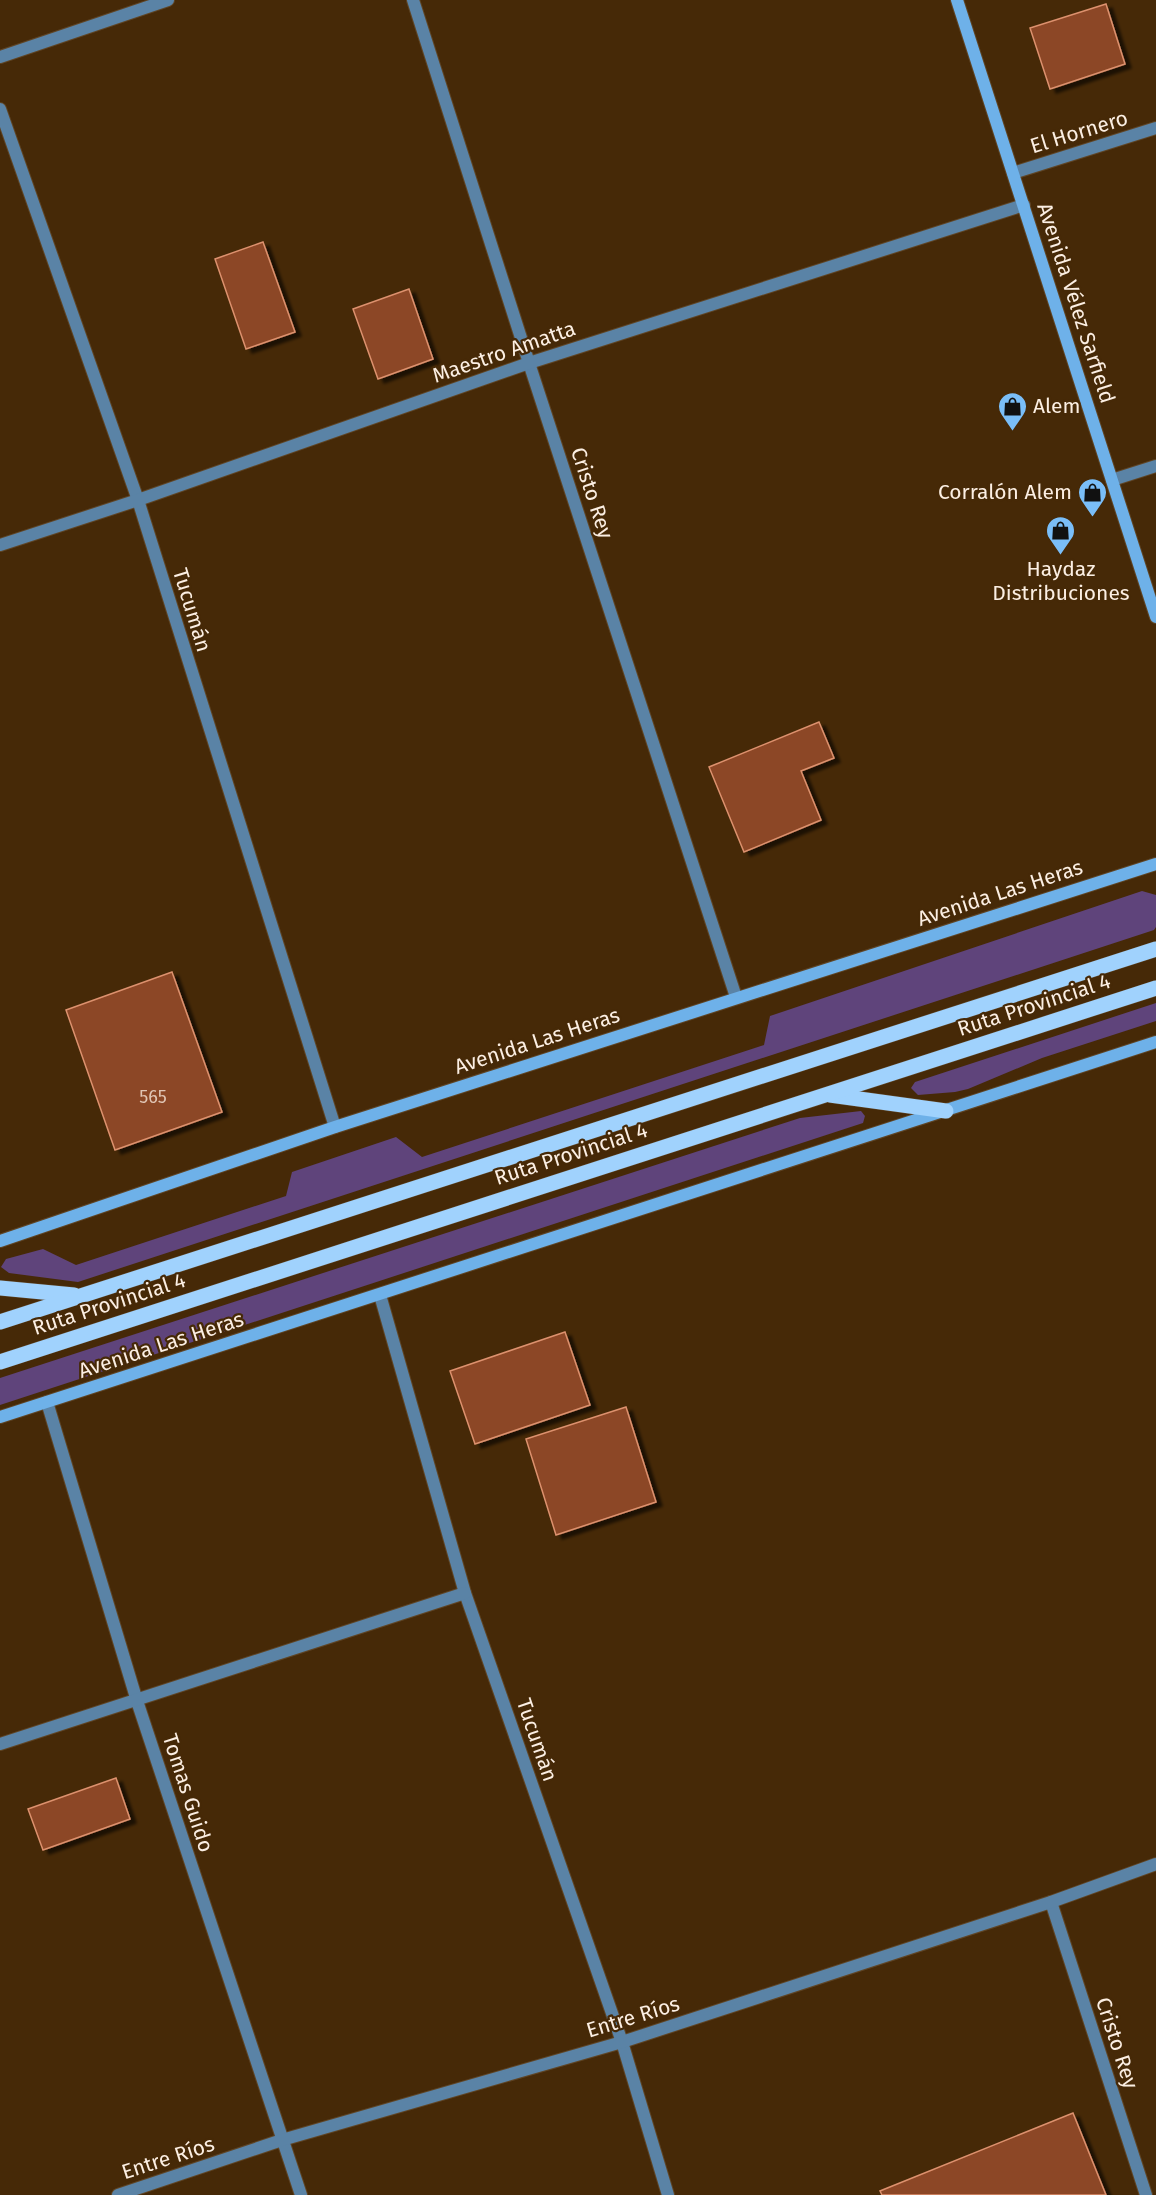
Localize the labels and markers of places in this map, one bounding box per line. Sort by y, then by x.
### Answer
shop icon: Alem [996,390,1028,432]
place label: Alem [1033,393,1081,419]
shop icon: Corralón Alem [1077,476,1109,518]
place label: Corralón Alem [938,479,1072,505]
shop icon: Haydaz Distribuciones [1045,514,1077,556]
place label: Haydaz Distribuciones [992,556,1130,606]

